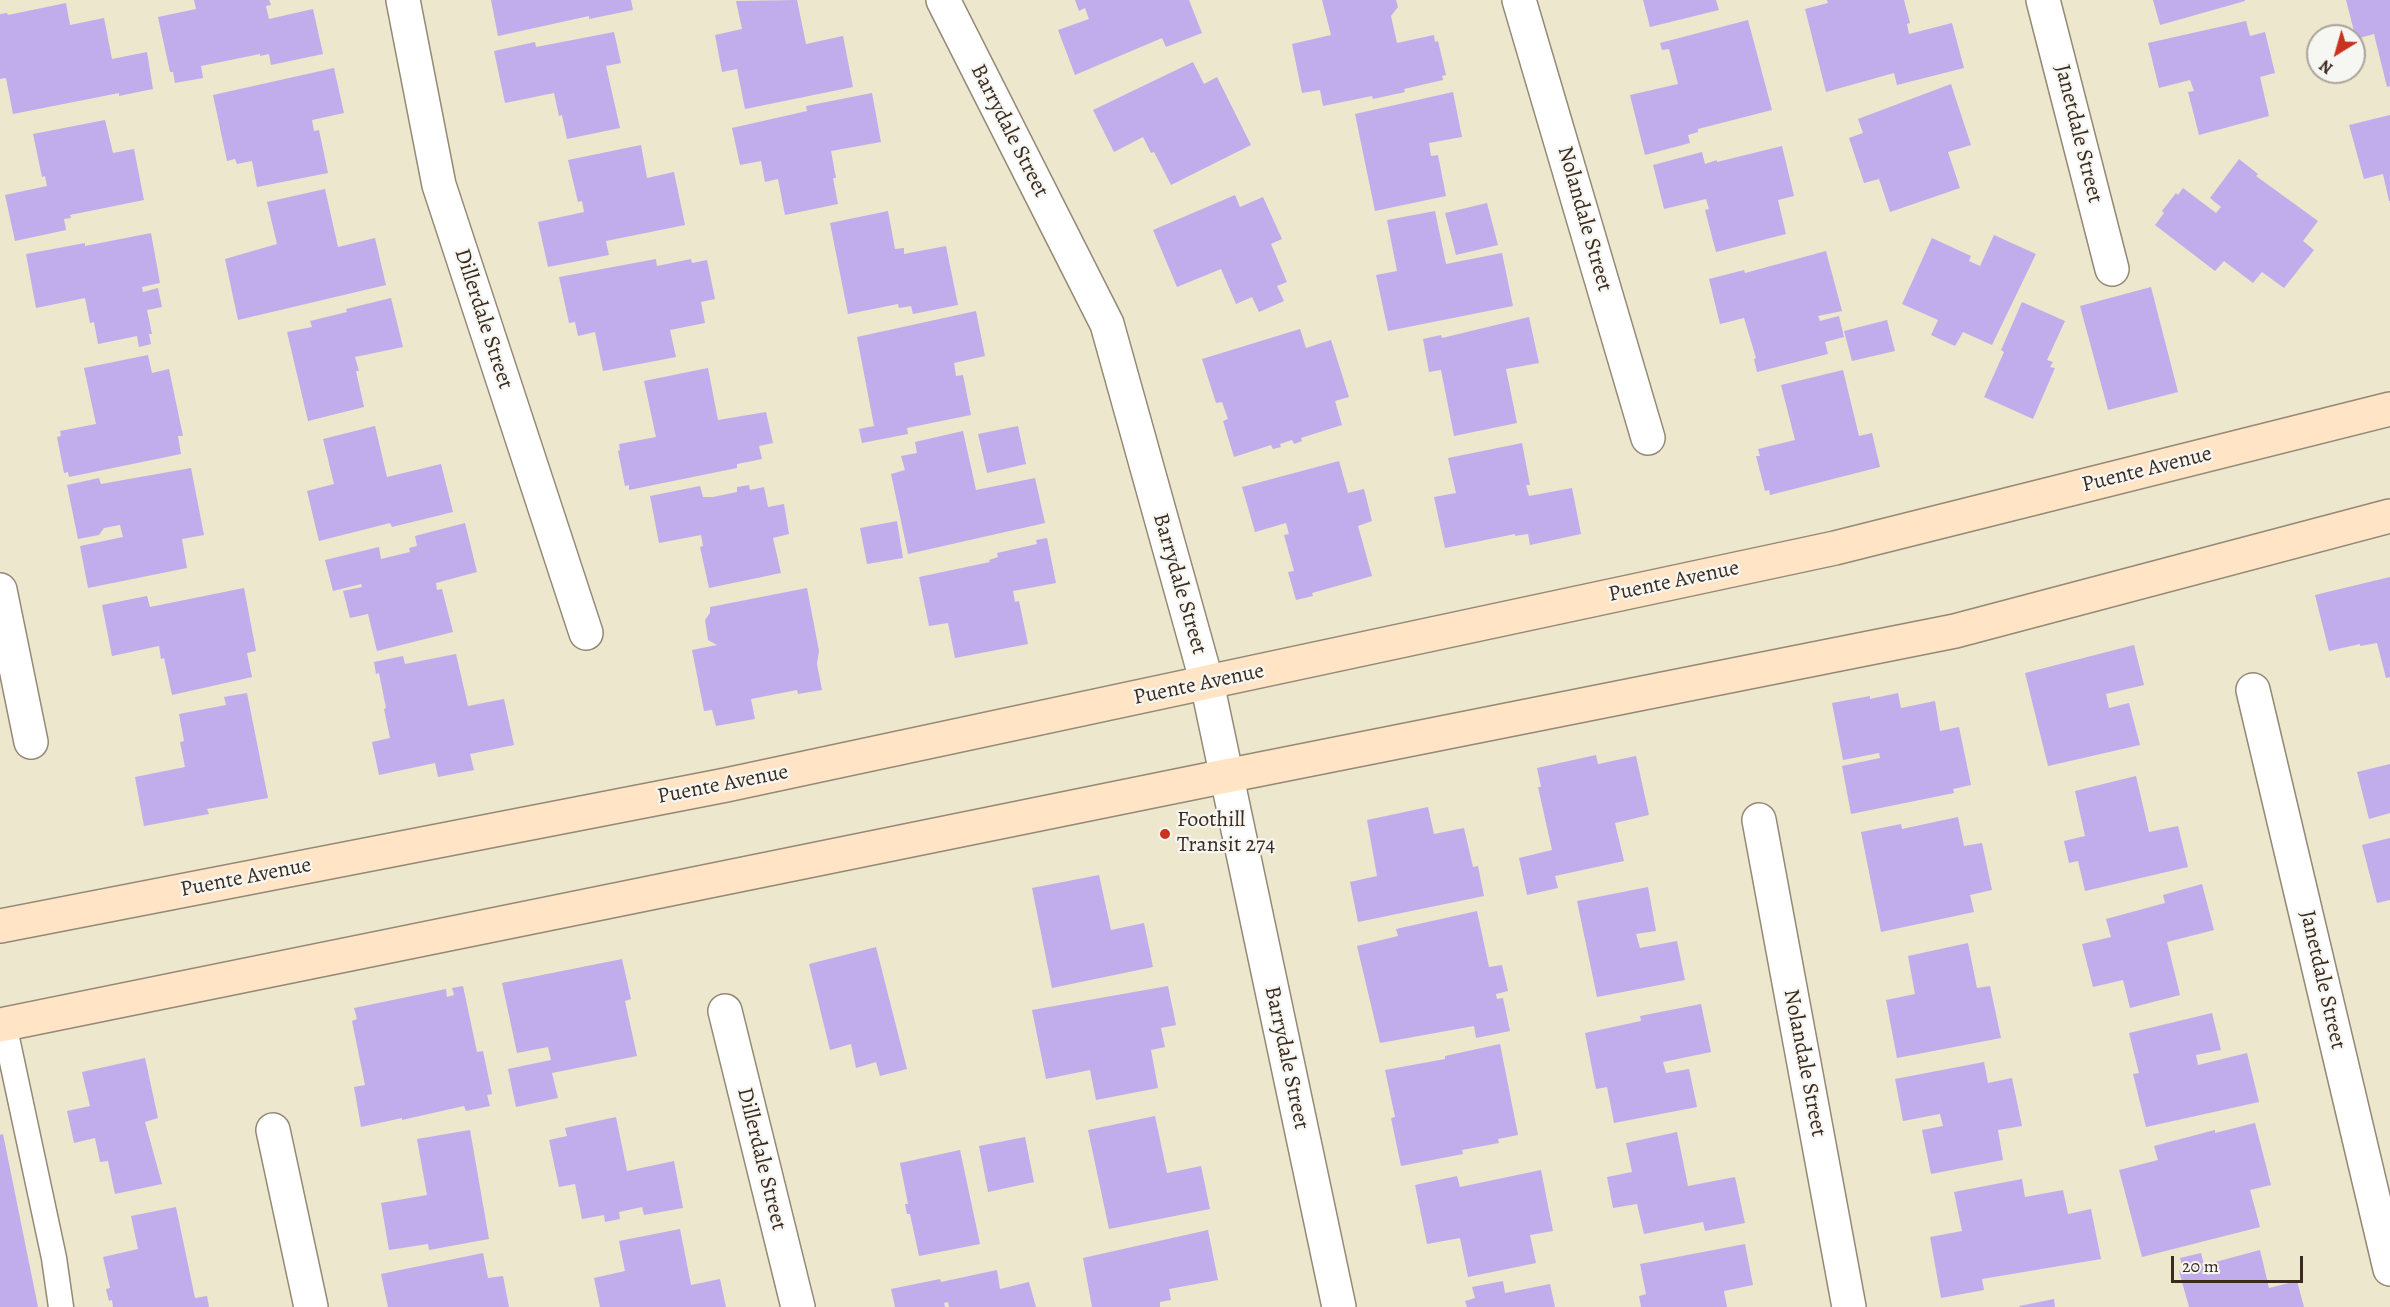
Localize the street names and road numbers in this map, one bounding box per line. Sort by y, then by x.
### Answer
street label: Barrydale Street [964,60,1054,202]
street label: Janetdale Street [2048,62,2108,206]
street label: Nolandale Street [1551,143,1617,295]
street label: Dillerdale Street [448,245,518,393]
street label: Puente Avenue [2079,441,2215,499]
street label: Barrydale Street [1146,510,1212,658]
street label: Puente Avenue [1606,555,1742,609]
street label: Puente Avenue [1131,658,1267,712]
street label: Puente Avenue [655,759,791,811]
street label: Puente Avenue [178,852,314,904]
street label: Janetdale Street [2293,908,2351,1052]
street label: Barrydale Street [1258,984,1314,1132]
street label: Nolandale Street [1777,987,1831,1139]
street label: Dillerdale Street [731,1085,791,1233]

